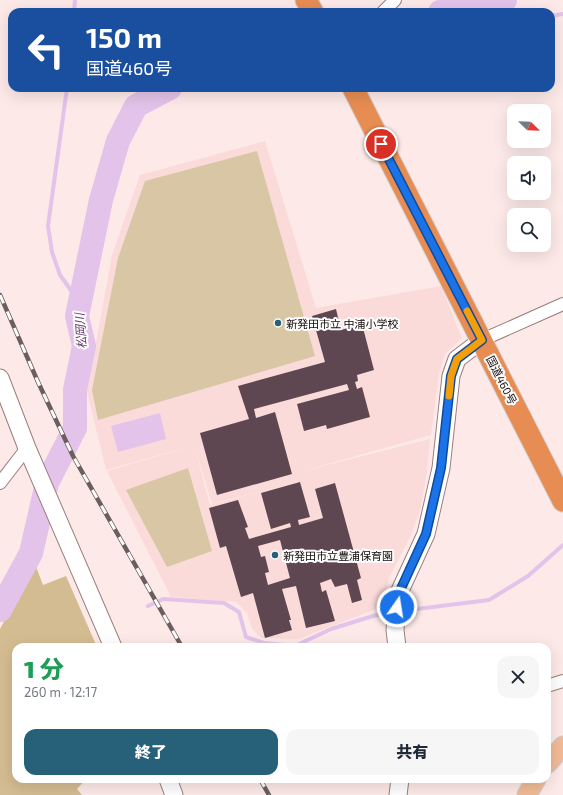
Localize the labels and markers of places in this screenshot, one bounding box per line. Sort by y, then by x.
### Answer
pin [364,127,398,161]
place label: 新発田市立 中浦小学校 [286,317,398,330]
marker: 新発田市立 中浦小学校 [273,318,283,328]
place label: 新発田市立豊浦保育園 [283,549,393,562]
marker: 新発田市立豊浦保育園 [270,550,280,560]

